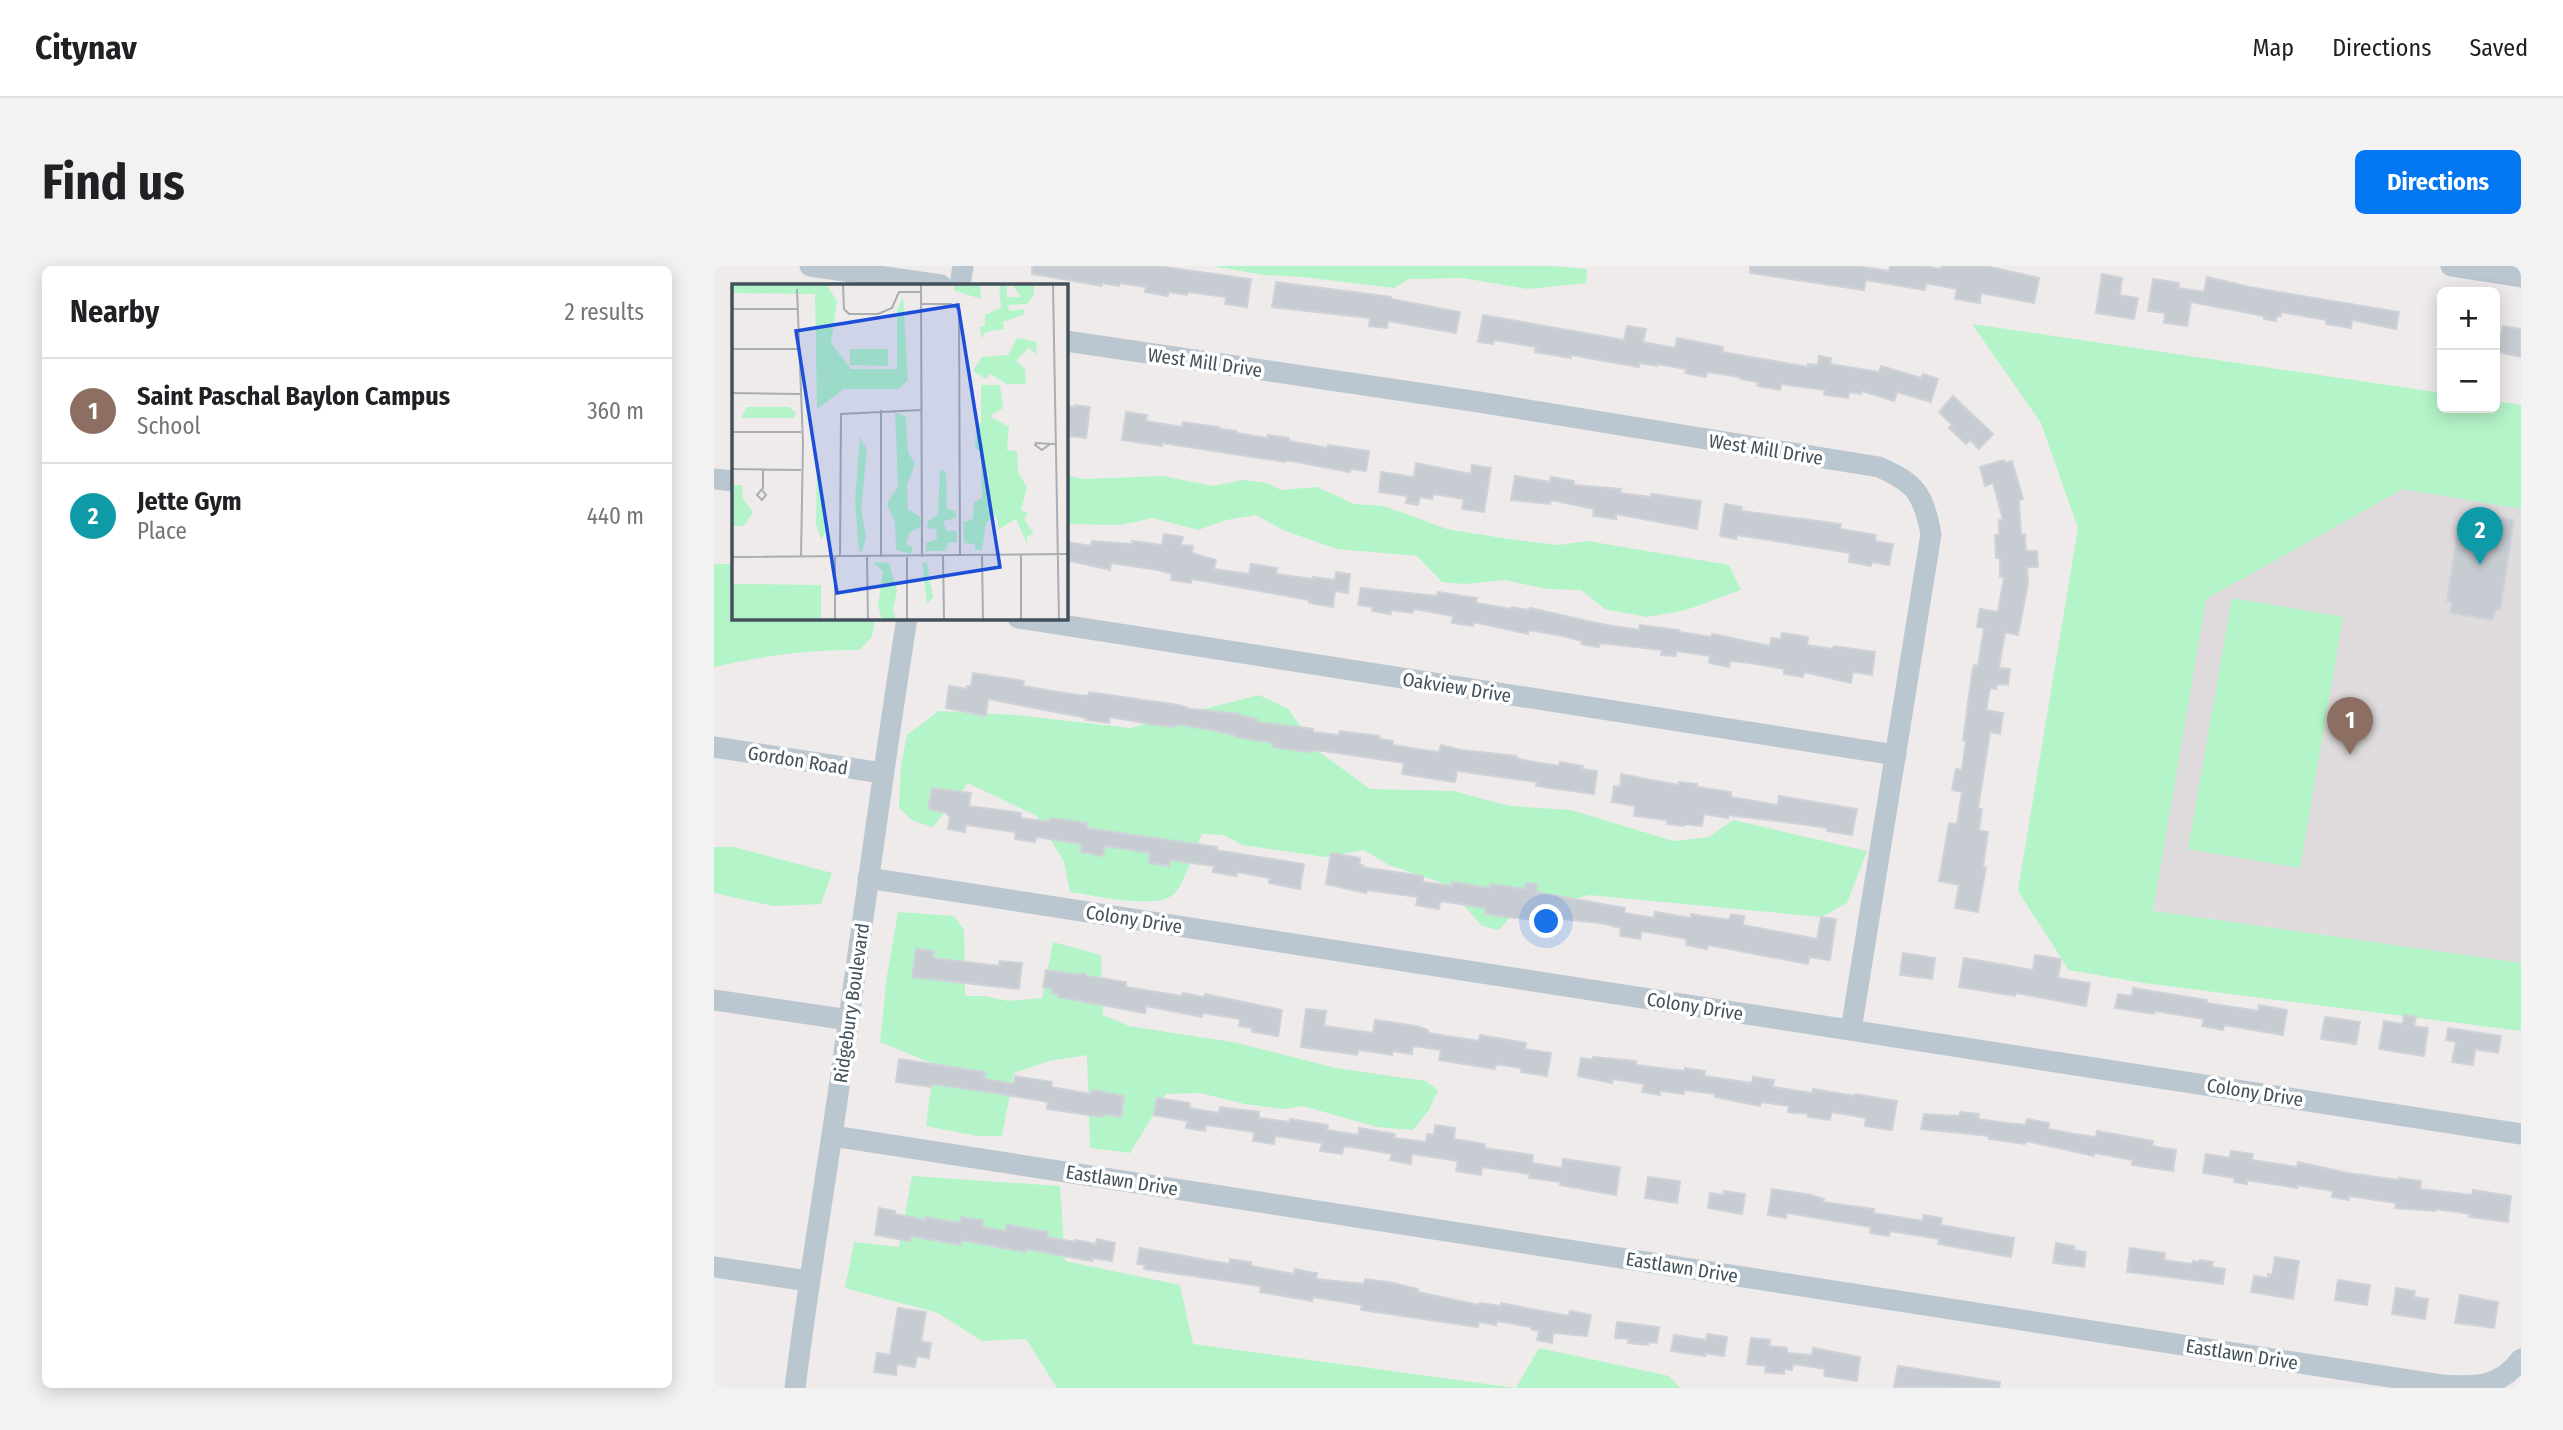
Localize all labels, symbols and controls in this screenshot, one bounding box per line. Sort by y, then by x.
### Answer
text: Citynav [35,28,137,68]
text: Map [2253,34,2294,62]
text: Directions [2332,34,2431,62]
text: Saved [2469,34,2528,62]
button: Directions [2355,150,2521,214]
text: Find us [42,153,185,212]
inset map [732,284,1068,620]
map controls [2437,287,2500,413]
button: + [2437,287,2500,350]
text: Nearby [70,294,159,330]
text: 2 results [564,298,644,326]
street label: West Mill Drive [1146,343,1264,382]
button: − [2437,350,2500,413]
text: Saint Paschal Baylon Campus [137,381,450,412]
text: 1 [88,397,98,425]
text: 360 m [587,397,644,425]
text: School [137,412,201,440]
street label: West Mill Drive [1707,429,1825,470]
text: Jette Gym [137,486,242,517]
text: 2 [88,502,98,530]
text: 440 m [587,502,644,530]
pin: 2 [2457,507,2503,565]
text: Place [137,517,187,545]
street label: Oakview Drive [1401,668,1513,707]
pin: 1 [2327,697,2373,755]
street label: Gordon Road [746,741,850,780]
street label: Colony Drive [1084,901,1184,938]
your location [1529,904,1563,938]
street label: Ridgebury Boulevard [829,922,874,1085]
street label: Colony Drive [1645,988,1745,1025]
street label: Colony Drive [2205,1074,2305,1111]
street label: Eastlawn Drive [1064,1160,1180,1201]
street label: Eastlawn Drive [1624,1247,1740,1288]
street label: Eastlawn Drive [2184,1334,2300,1375]

